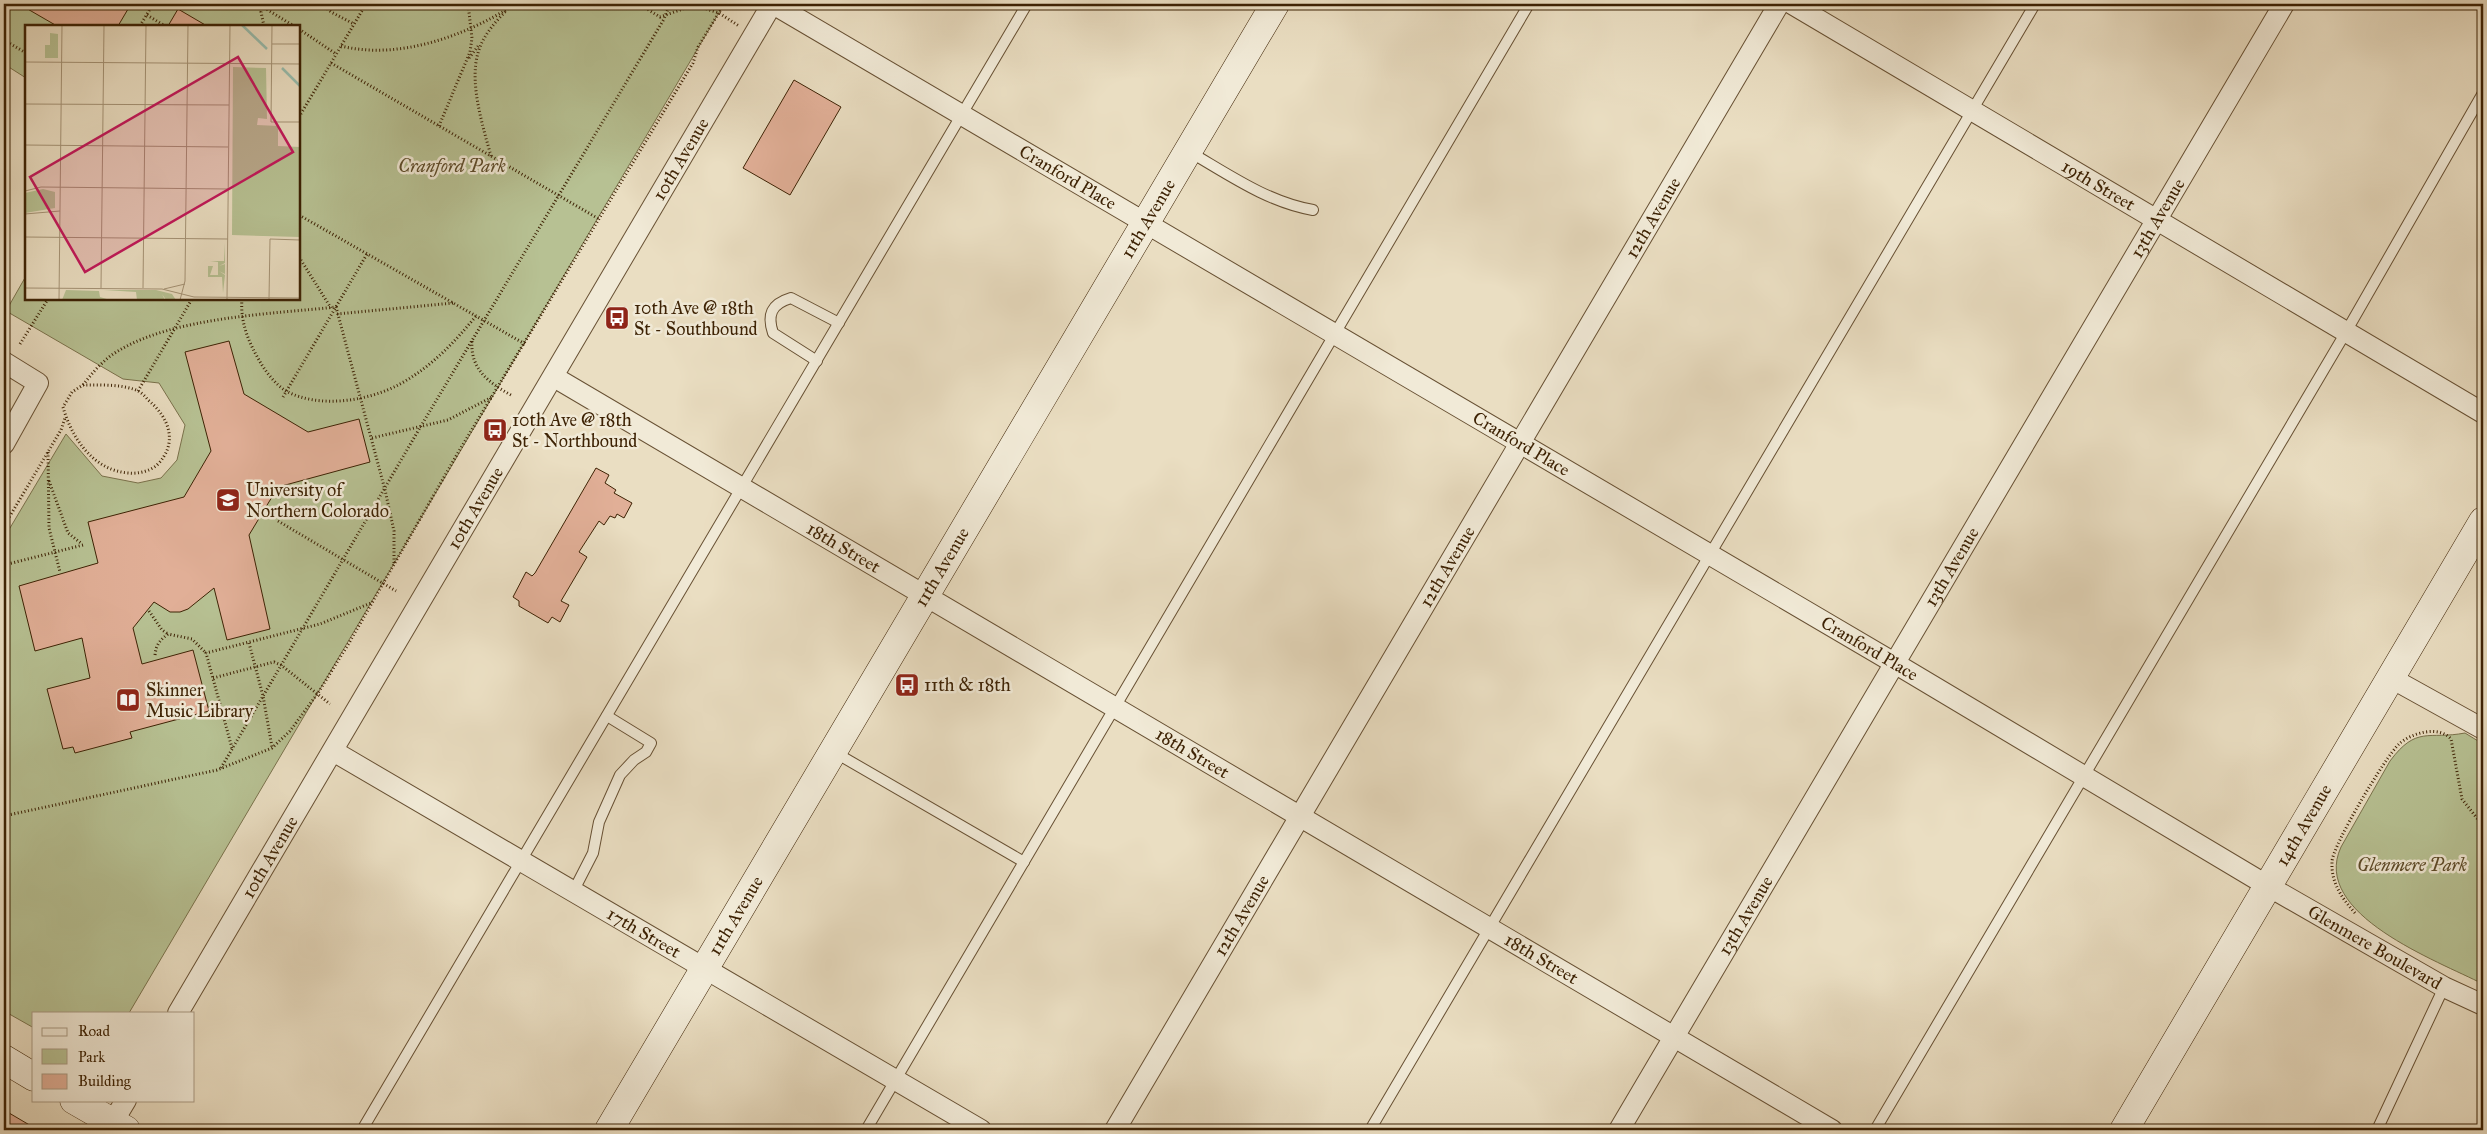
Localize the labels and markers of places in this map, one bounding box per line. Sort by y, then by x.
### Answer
place label: 10th Ave @ 18th St - Southbound [634,297,758,340]
bus stop icon: 10th Ave @ 18th St - Southbound [604,305,630,331]
place label: 10th Ave @ 18th St - Northbound [512,409,637,452]
bus stop icon: 10th Ave @ 18th St - Northbound [482,417,508,443]
place label: University of Northern Colorado [246,479,389,522]
school or university icon: University of Northern Colorado [215,487,241,513]
bus stop icon: 11th & 18th [894,672,920,698]
place label: 11th & 18th [924,674,1011,696]
place label: Skinner Music Library [146,679,254,722]
library icon: Skinner Music Library [115,687,141,713]

